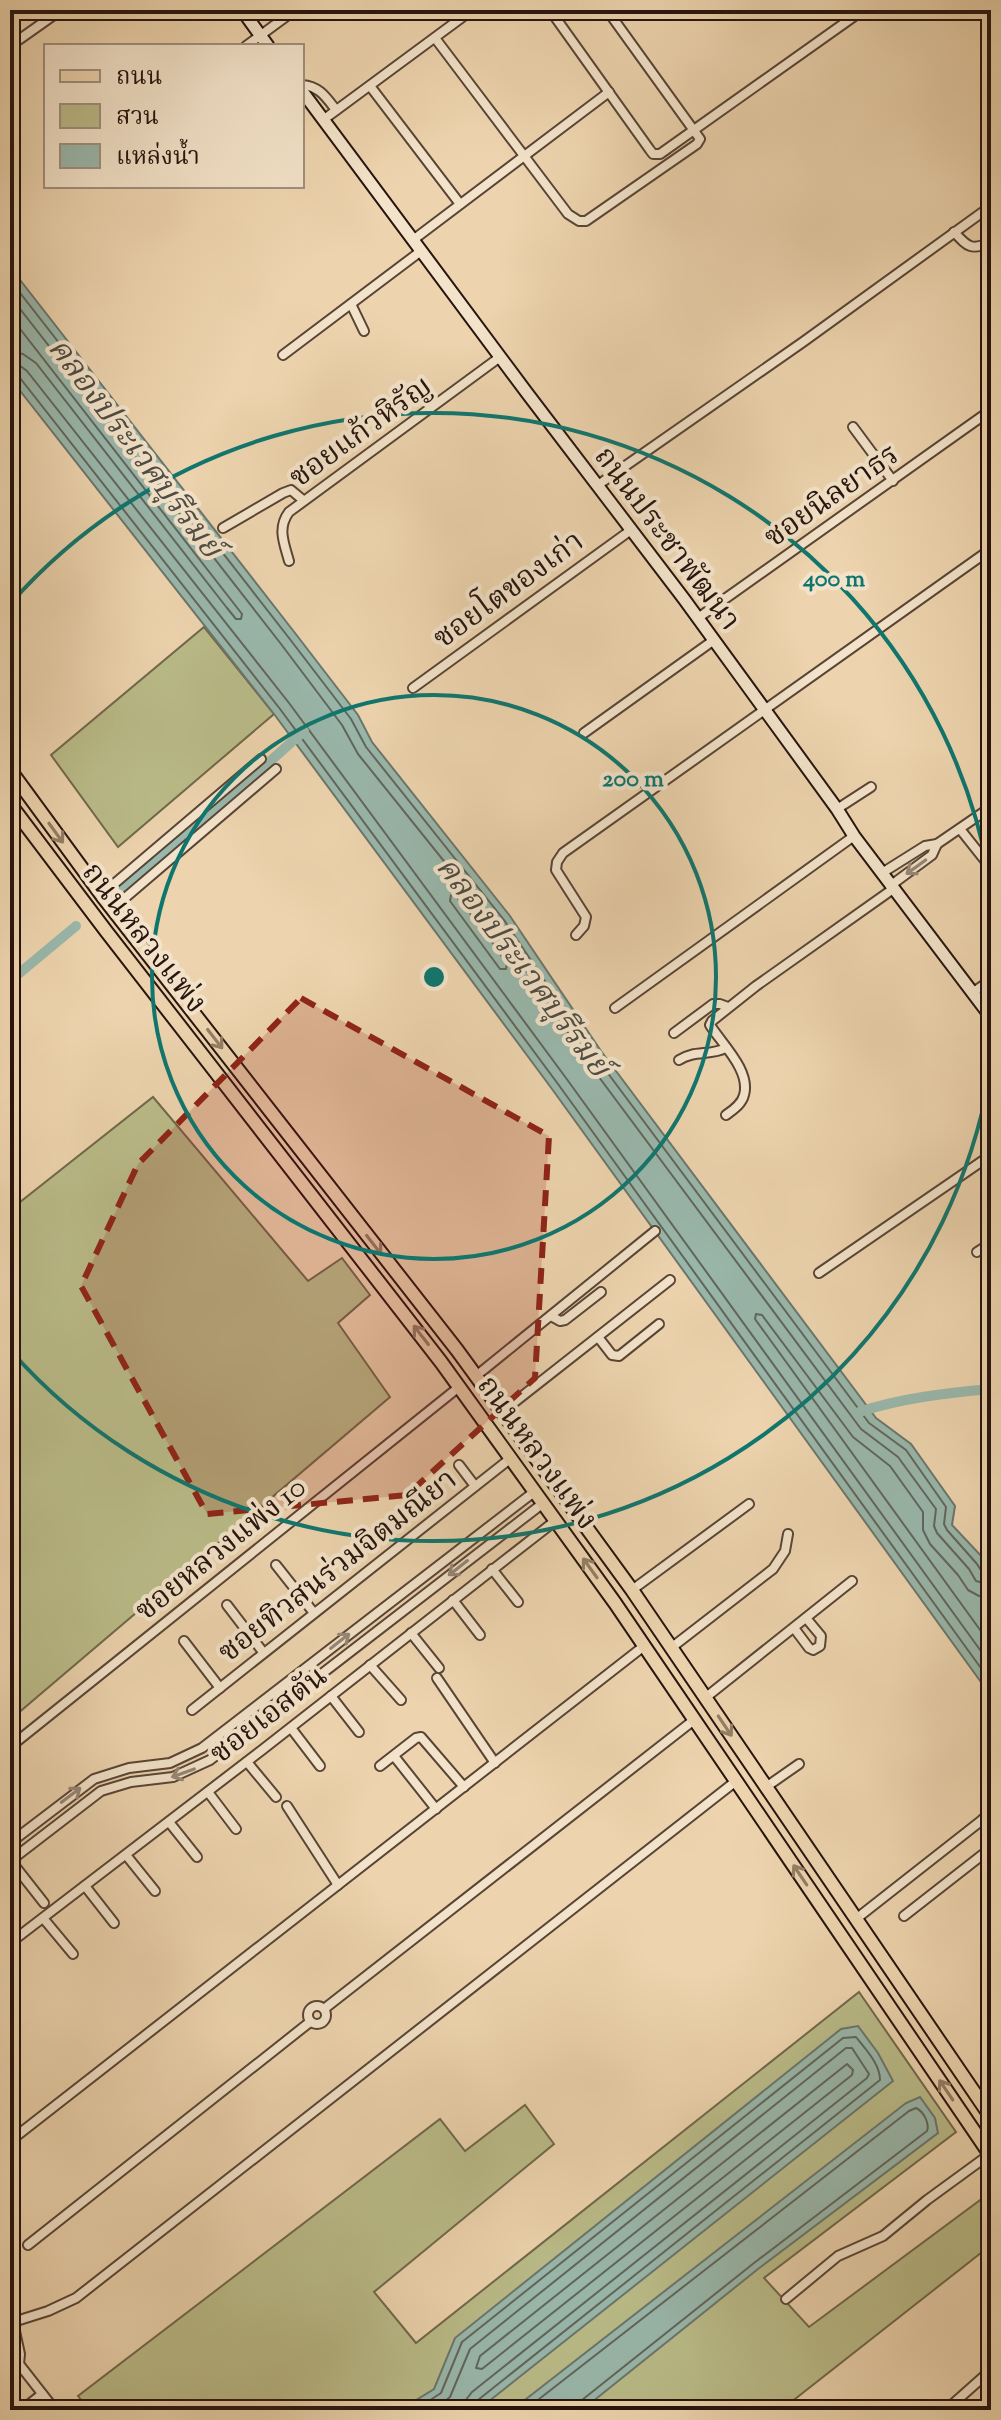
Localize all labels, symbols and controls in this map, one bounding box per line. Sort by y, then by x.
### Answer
legend [44,44,304,188]
text: ถนน [116,61,162,95]
text: สวน [116,101,159,135]
text: แหล่งน้ำ [116,138,200,175]
water label: คลองประเวศบุรีรมย์ [35,329,236,574]
street label: ซอยแก้วหิรัญ [281,367,442,499]
street label: ซอยนิลยาธร [756,435,909,559]
street label: ถนนประชาพัฒนา [582,438,750,641]
street label: ซอยโตของเก่า [424,520,594,660]
text: 400 m [802,563,865,597]
text: 200 m [602,763,664,797]
one-way arrow [48,822,64,844]
water label: คลองประเวศบุรีรมย์ [423,848,624,1093]
street label: ถนนหลวงแพ่ง [70,854,216,1023]
one-way arrow [906,858,927,875]
centre of rings [420,963,448,991]
one-way arrow [206,1028,223,1049]
one-way arrow [366,1234,383,1255]
one-way arrow [412,1325,429,1346]
street label: ถนนหลวงแพ่ง [465,1367,607,1540]
street label: ซอยทิวสนร่วมจิตมณียา [210,1460,467,1674]
street label: ซอยหลวงแพ่ง 10 [127,1467,316,1632]
one-way arrow [581,1558,598,1579]
one-way arrow [448,1560,469,1577]
one-way arrow [329,1633,351,1650]
street label: ซอยเอสตัน [202,1656,337,1776]
one-way arrow [717,1715,733,1737]
one-way arrow [170,1766,195,1781]
one-way arrow [60,1787,82,1803]
one-way arrow [792,1864,808,1886]
one-way arrow [938,2079,954,2102]

